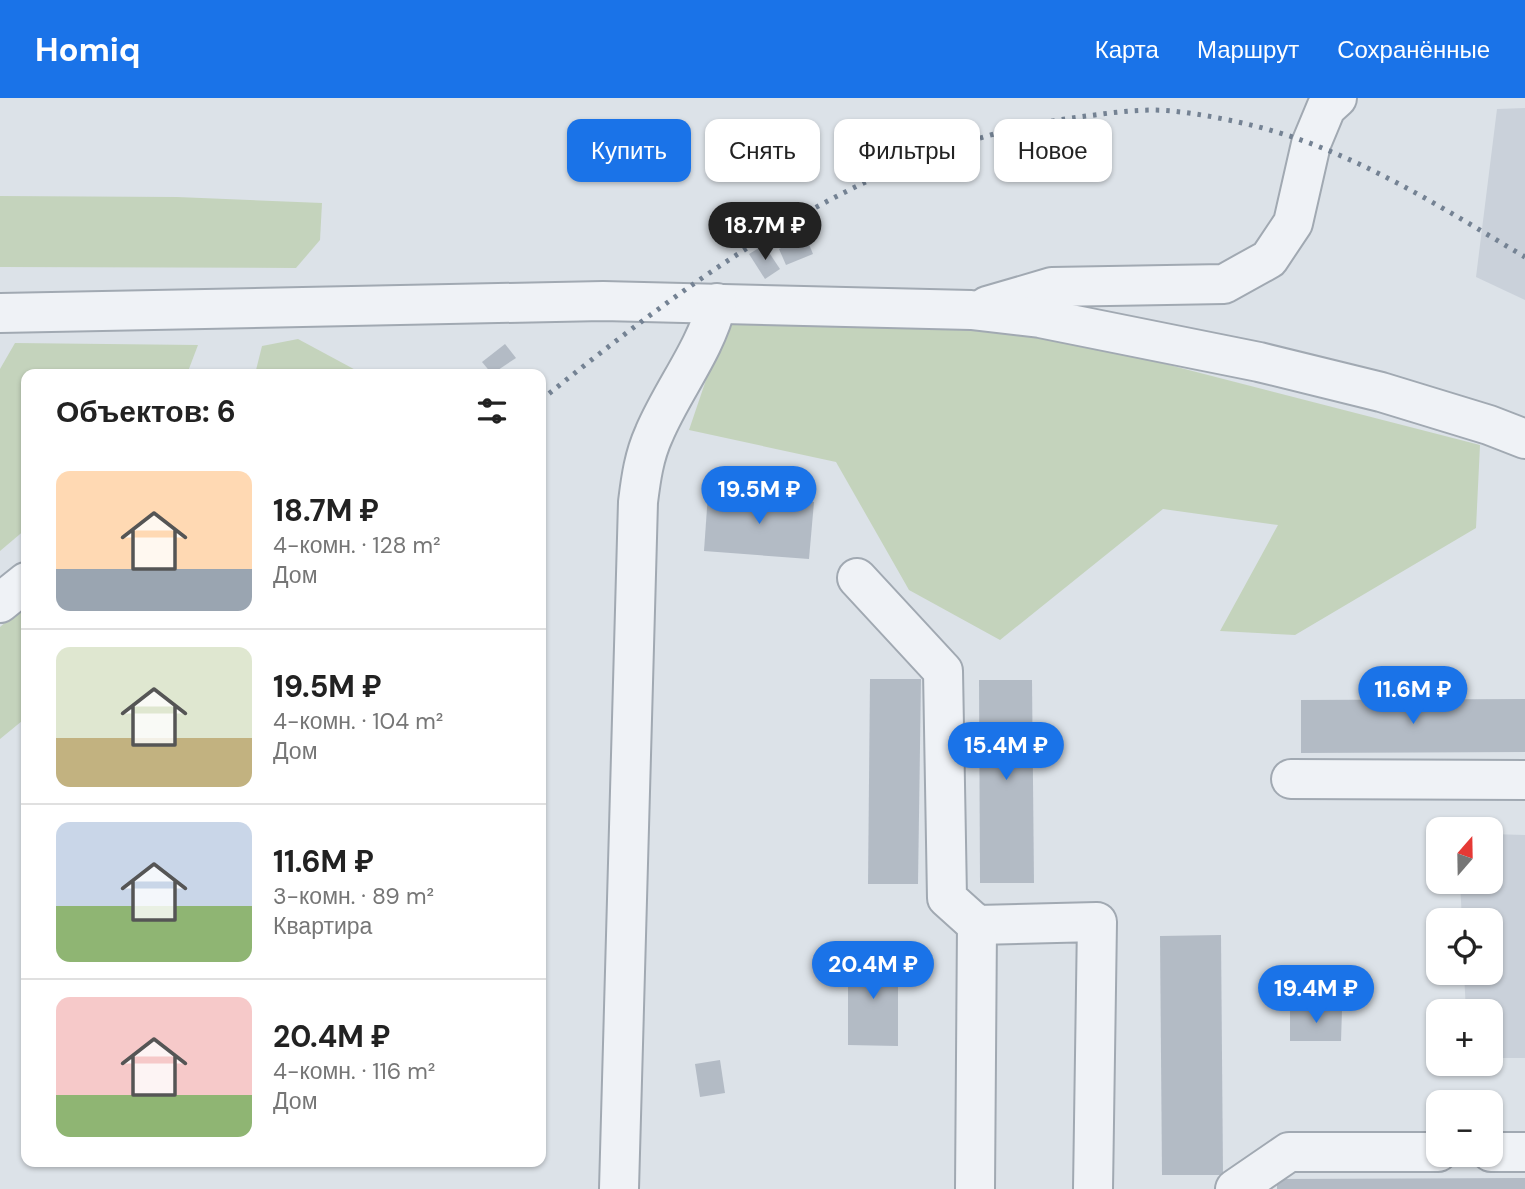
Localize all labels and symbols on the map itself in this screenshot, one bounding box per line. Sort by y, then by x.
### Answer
pin: 18.7M ₽ [700,202,830,262]
pin: 19.5M ₽ [694,466,824,526]
pin: 11.6M ₽ [1348,666,1478,726]
pin: 15.4M ₽ [941,722,1071,782]
north arrow [1426,817,1503,894]
pin: 20.4M ₽ [808,942,938,1001]
pin: 19.4M ₽ [1251,965,1381,1025]

